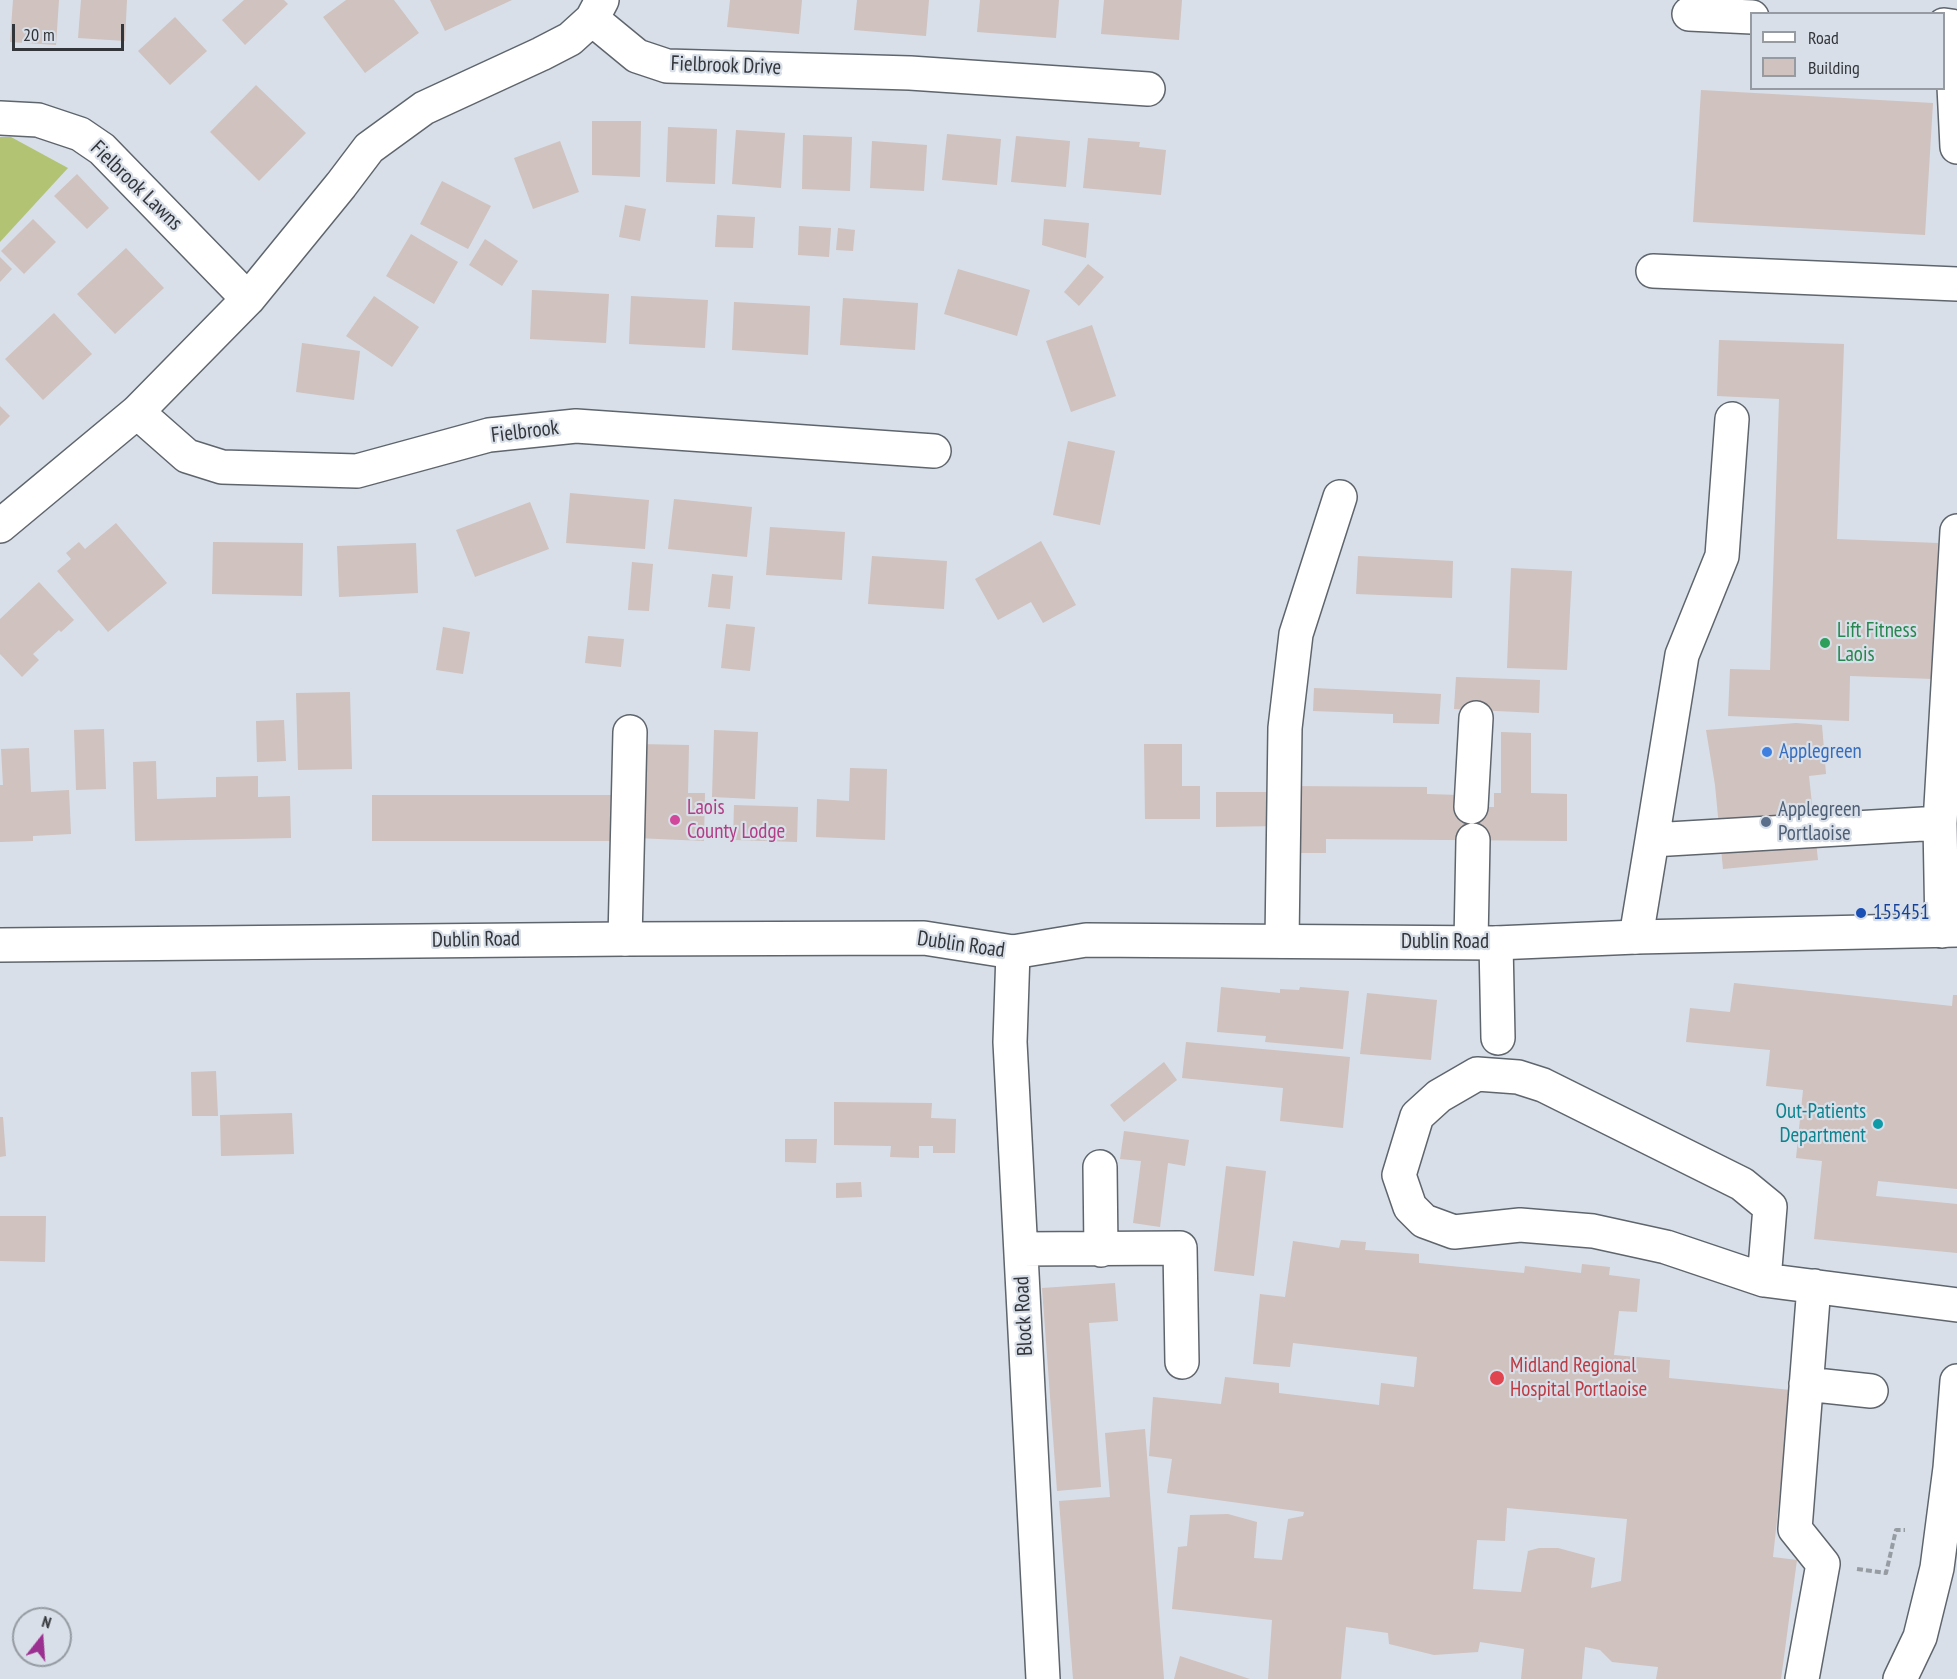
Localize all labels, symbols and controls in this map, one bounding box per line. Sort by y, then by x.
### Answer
scale bar [15,12,128,50]
legend [1750,12,1945,90]
text: 20 m [23,23,55,46]
text: Road [1808,26,1839,49]
street label: Fielbrook Drive [670,51,782,81]
text: Building [1808,56,1860,79]
street label: Fielbrook Lawns [85,136,187,236]
street label: Fielbrook [490,415,560,449]
place label: Lift Fitness Laois [1837,618,1917,668]
marker: Lift Fitness Laois [1818,636,1832,650]
place label: Applegreen [1779,739,1862,765]
marker: Applegreen [1760,745,1774,759]
place label: Laois County Lodge [687,795,785,845]
place label: Applegreen Portlaoise [1778,797,1861,847]
marker: Laois County Lodge [668,813,682,827]
marker: Applegreen Portlaoise [1759,815,1773,829]
place label: 155451 [1873,900,1930,926]
marker: 155451 [1854,906,1868,920]
street label: Dublin Road [916,926,1006,964]
street label: Dublin Road [432,927,520,953]
street label: Dublin Road [1401,929,1489,955]
place label: Out-Patients Department [1776,1099,1866,1149]
marker: Out-Patients Department [1871,1117,1885,1131]
street label: Block Road [1009,1276,1039,1356]
place label: Midland Regional Hospital Portlaoise [1510,1353,1647,1403]
marker: Midland Regional Hospital Portlaoise [1488,1369,1506,1387]
north arrow [12,1607,72,1667]
text: N [40,1611,54,1633]

